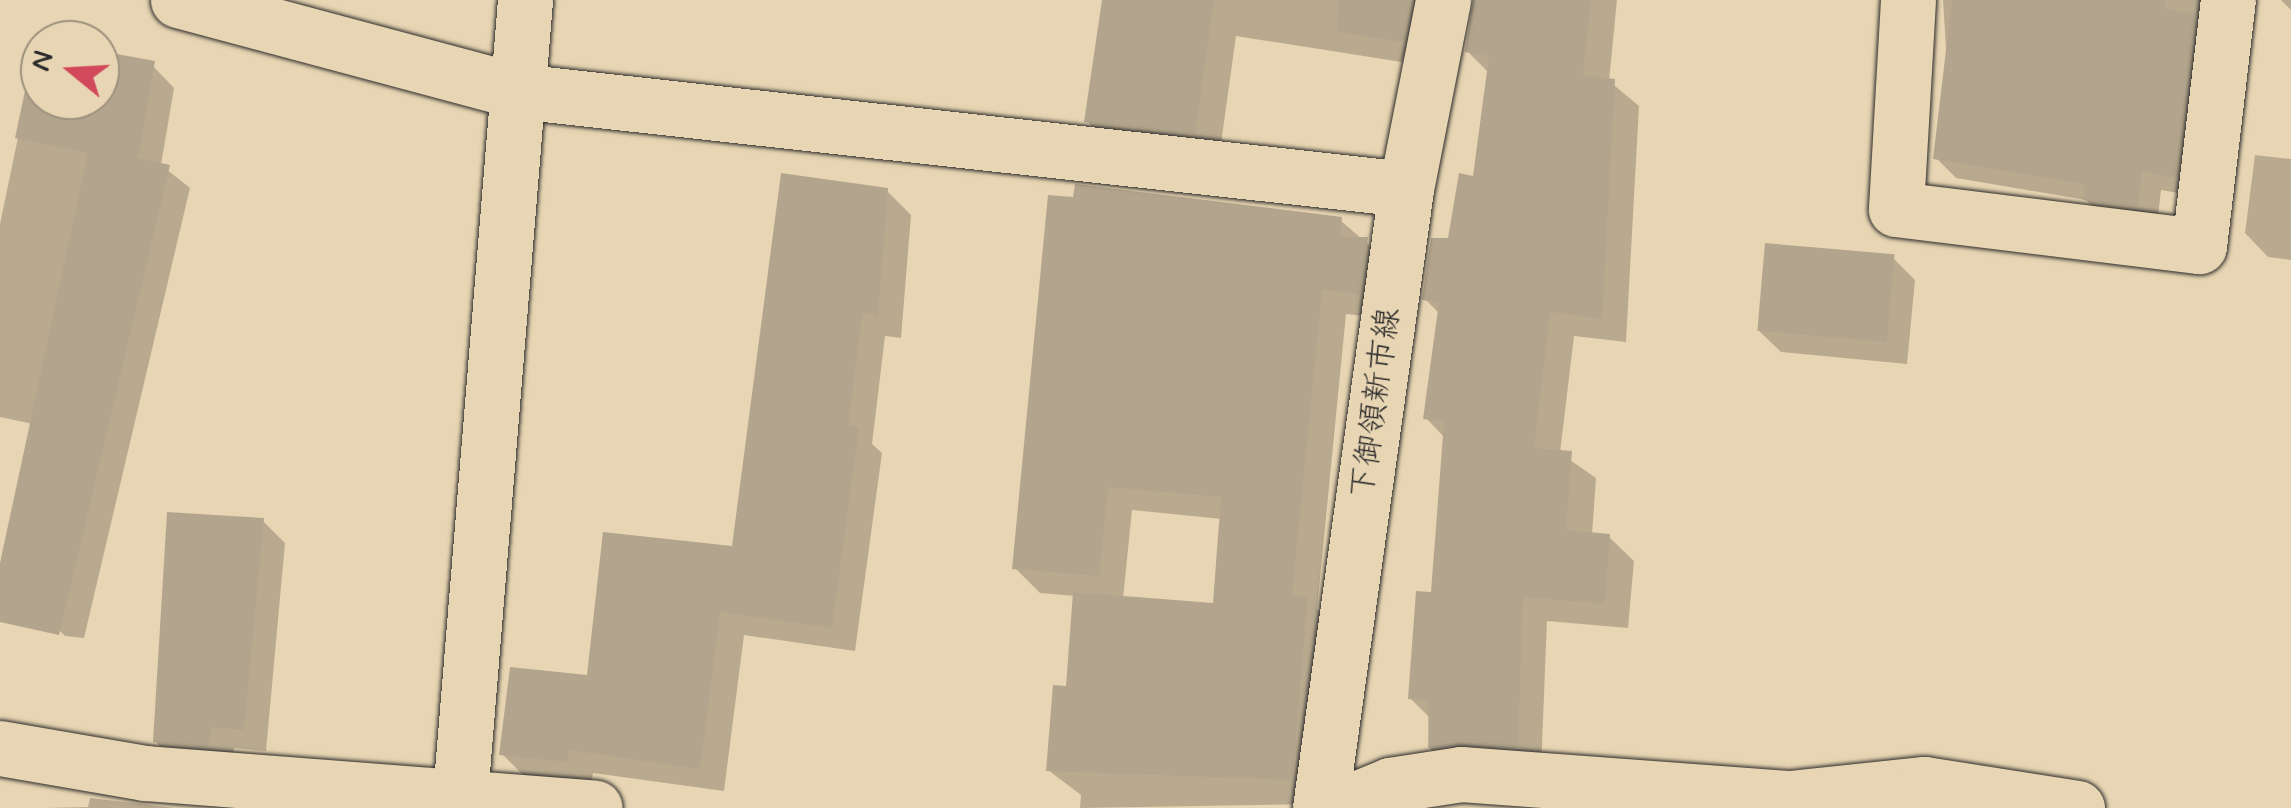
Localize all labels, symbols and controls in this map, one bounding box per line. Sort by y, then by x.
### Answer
north arrow [20,20,120,120]
text: N [22,47,63,76]
street label: 下御領新市線 [1344,305,1408,501]

